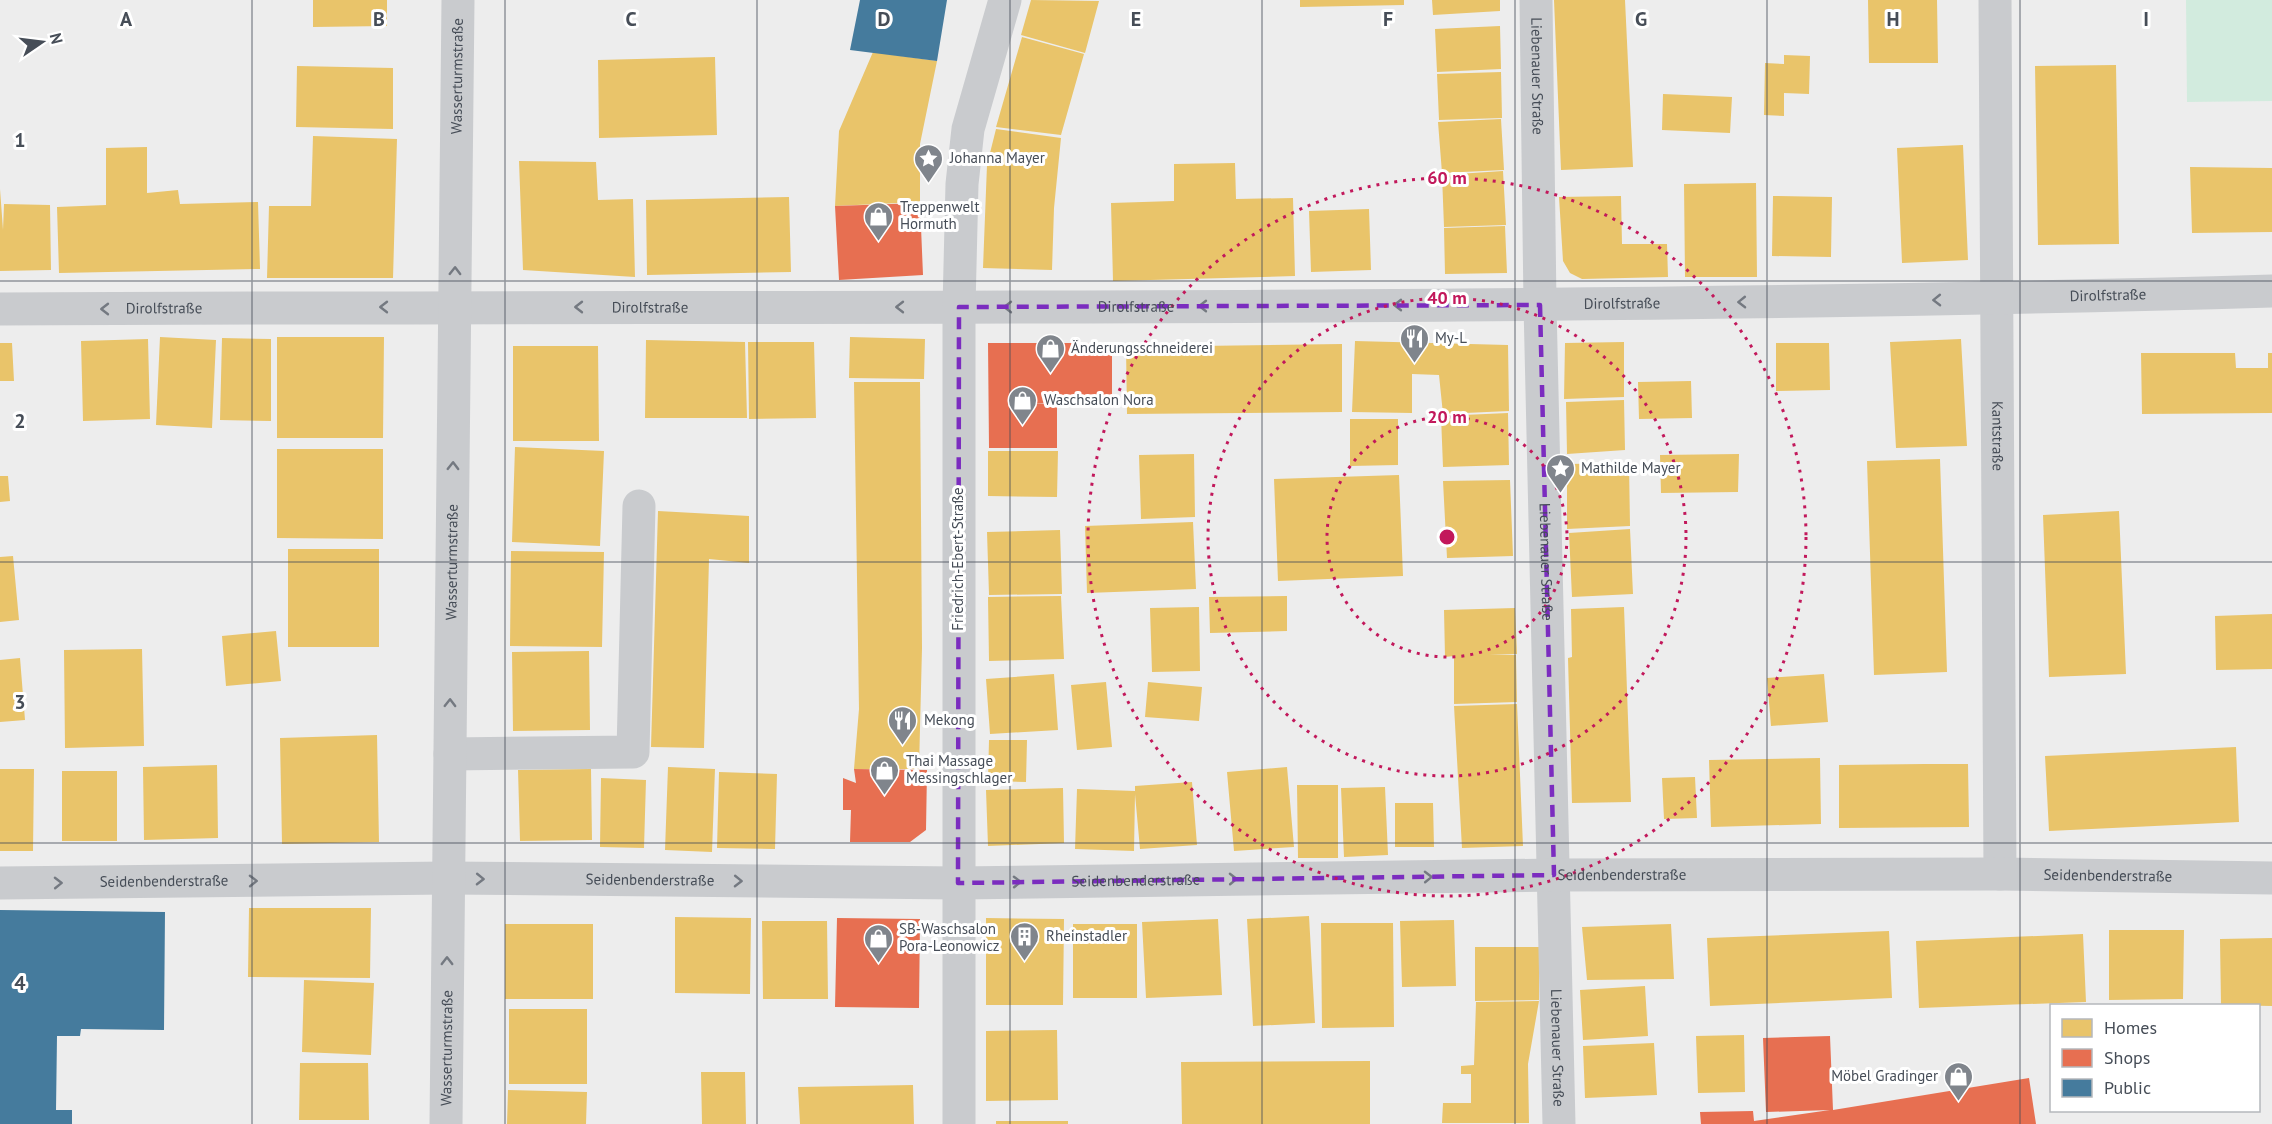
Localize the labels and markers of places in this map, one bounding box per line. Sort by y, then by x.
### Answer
place icon: Johanna Mayer [913,142,945,184]
place label: Johanna Mayer [949,148,1045,167]
place label: Treppenwelt Hormuth [900,197,979,233]
shop icon: Treppenwelt Hormuth [863,200,895,242]
restaurant icon: My-L [1398,322,1430,364]
place label: My-L [1435,328,1467,347]
shop icon: Änderungsschneiderei [1034,332,1066,374]
place label: Änderungsschneiderei [1071,338,1213,357]
shop icon: Waschsalon Nora [1007,384,1039,426]
place label: Waschsalon Nora [1044,390,1154,409]
place icon: Mathilde Mayer [1544,452,1576,494]
place label: Mathilde Mayer [1581,458,1681,477]
centre of rings [1437,527,1457,547]
restaurant icon: Mekong [887,704,919,746]
place label: Mekong [924,710,975,729]
place label: Thai Massage Messingschlager [906,751,1012,787]
shop icon: Thai Massage Messingschlager [869,754,901,796]
place label: SB-Waschsalon Pora-Leonowicz [899,919,1000,955]
building icon: Rheinstadler [1009,920,1041,962]
shop icon: SB-Waschsalon Pora-Leonowicz [862,922,894,964]
place label: Rheinstadler [1046,926,1127,945]
shop icon: Möbel Gradinger [1943,1060,1975,1102]
place label: Möbel Gradinger [1831,1066,1938,1085]

